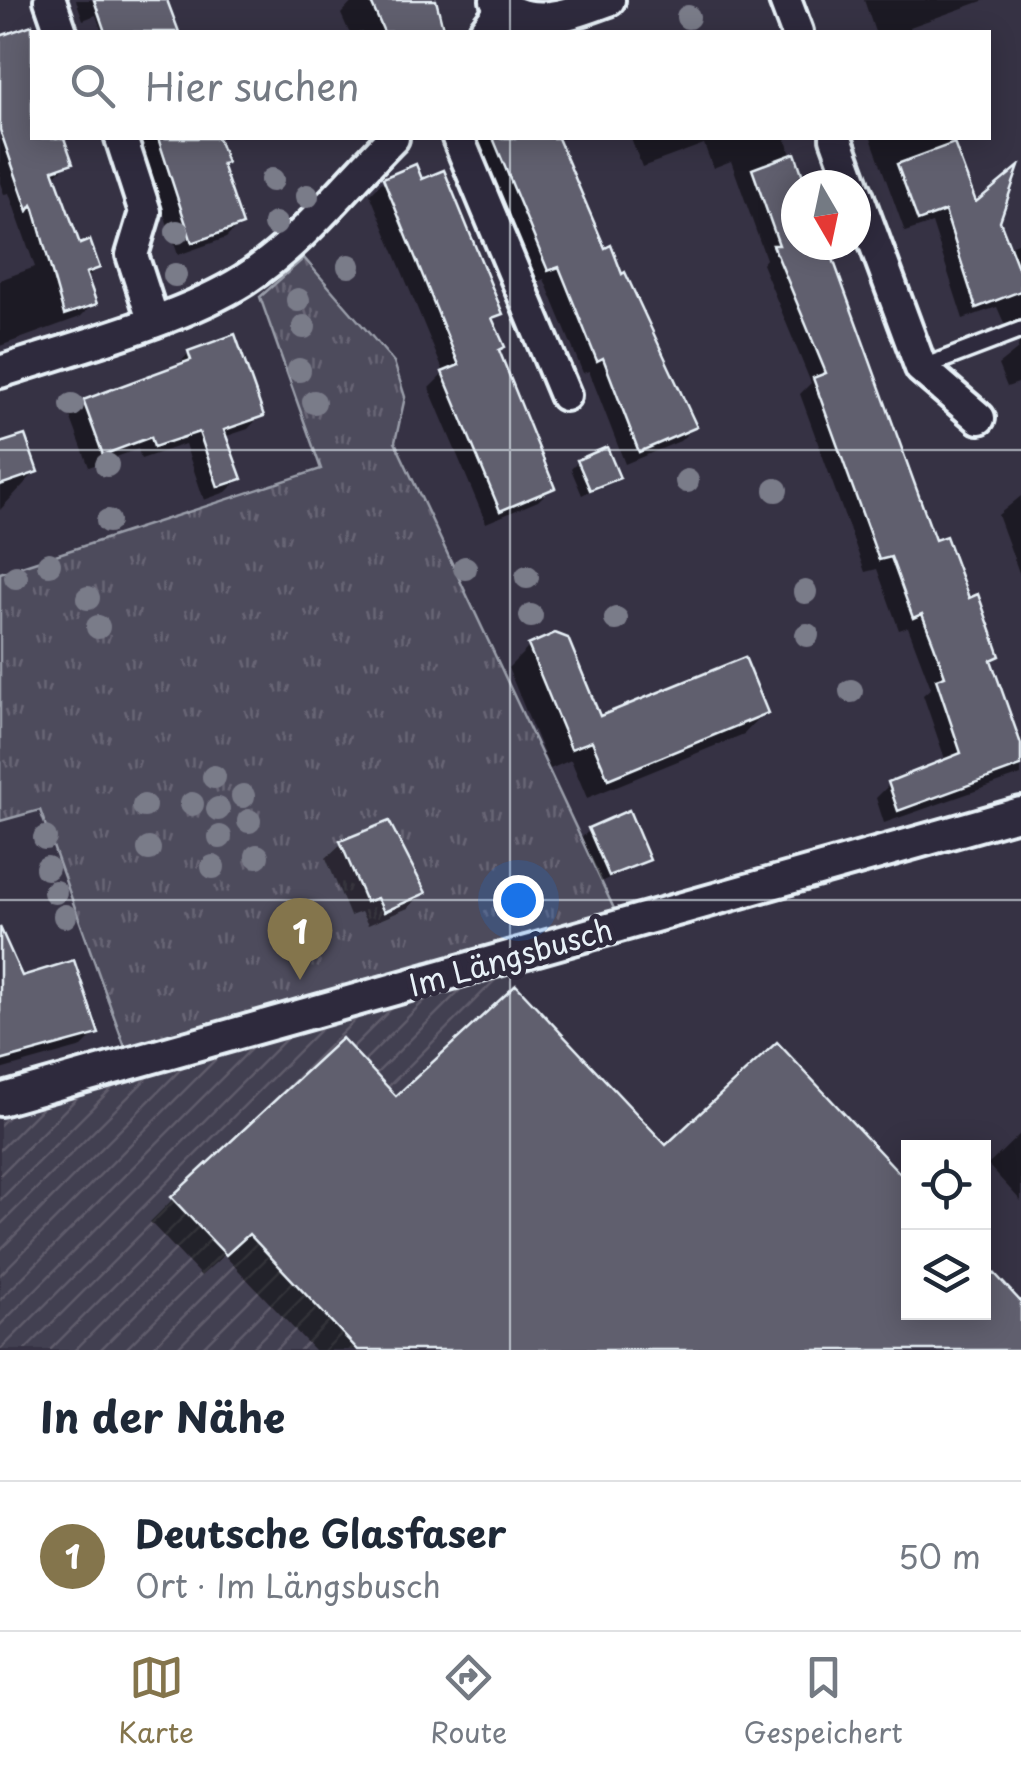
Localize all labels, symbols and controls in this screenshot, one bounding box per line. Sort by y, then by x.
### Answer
search box [30,30,991,140]
text: Hier suchen [145,57,359,114]
icon: search [65,58,120,113]
north arrow [781,170,871,260]
your location [493,875,544,926]
pin: 1 [268,898,332,980]
street label: Im Längsbusch [403,905,617,1007]
map controls [901,1140,991,1320]
button: locate [901,1140,991,1230]
button: layers [901,1230,991,1320]
text: In der Nähe [40,1384,285,1447]
text: Deutsche Glasfaser [135,1504,506,1561]
text: 1 [65,1532,80,1580]
text: 50 m [898,1532,981,1580]
text: Ort · Im Längsbusch [135,1561,441,1609]
tab: Karte [118,1650,194,1753]
tab: Route [430,1650,507,1753]
tab: Gespeichert [744,1650,903,1753]

